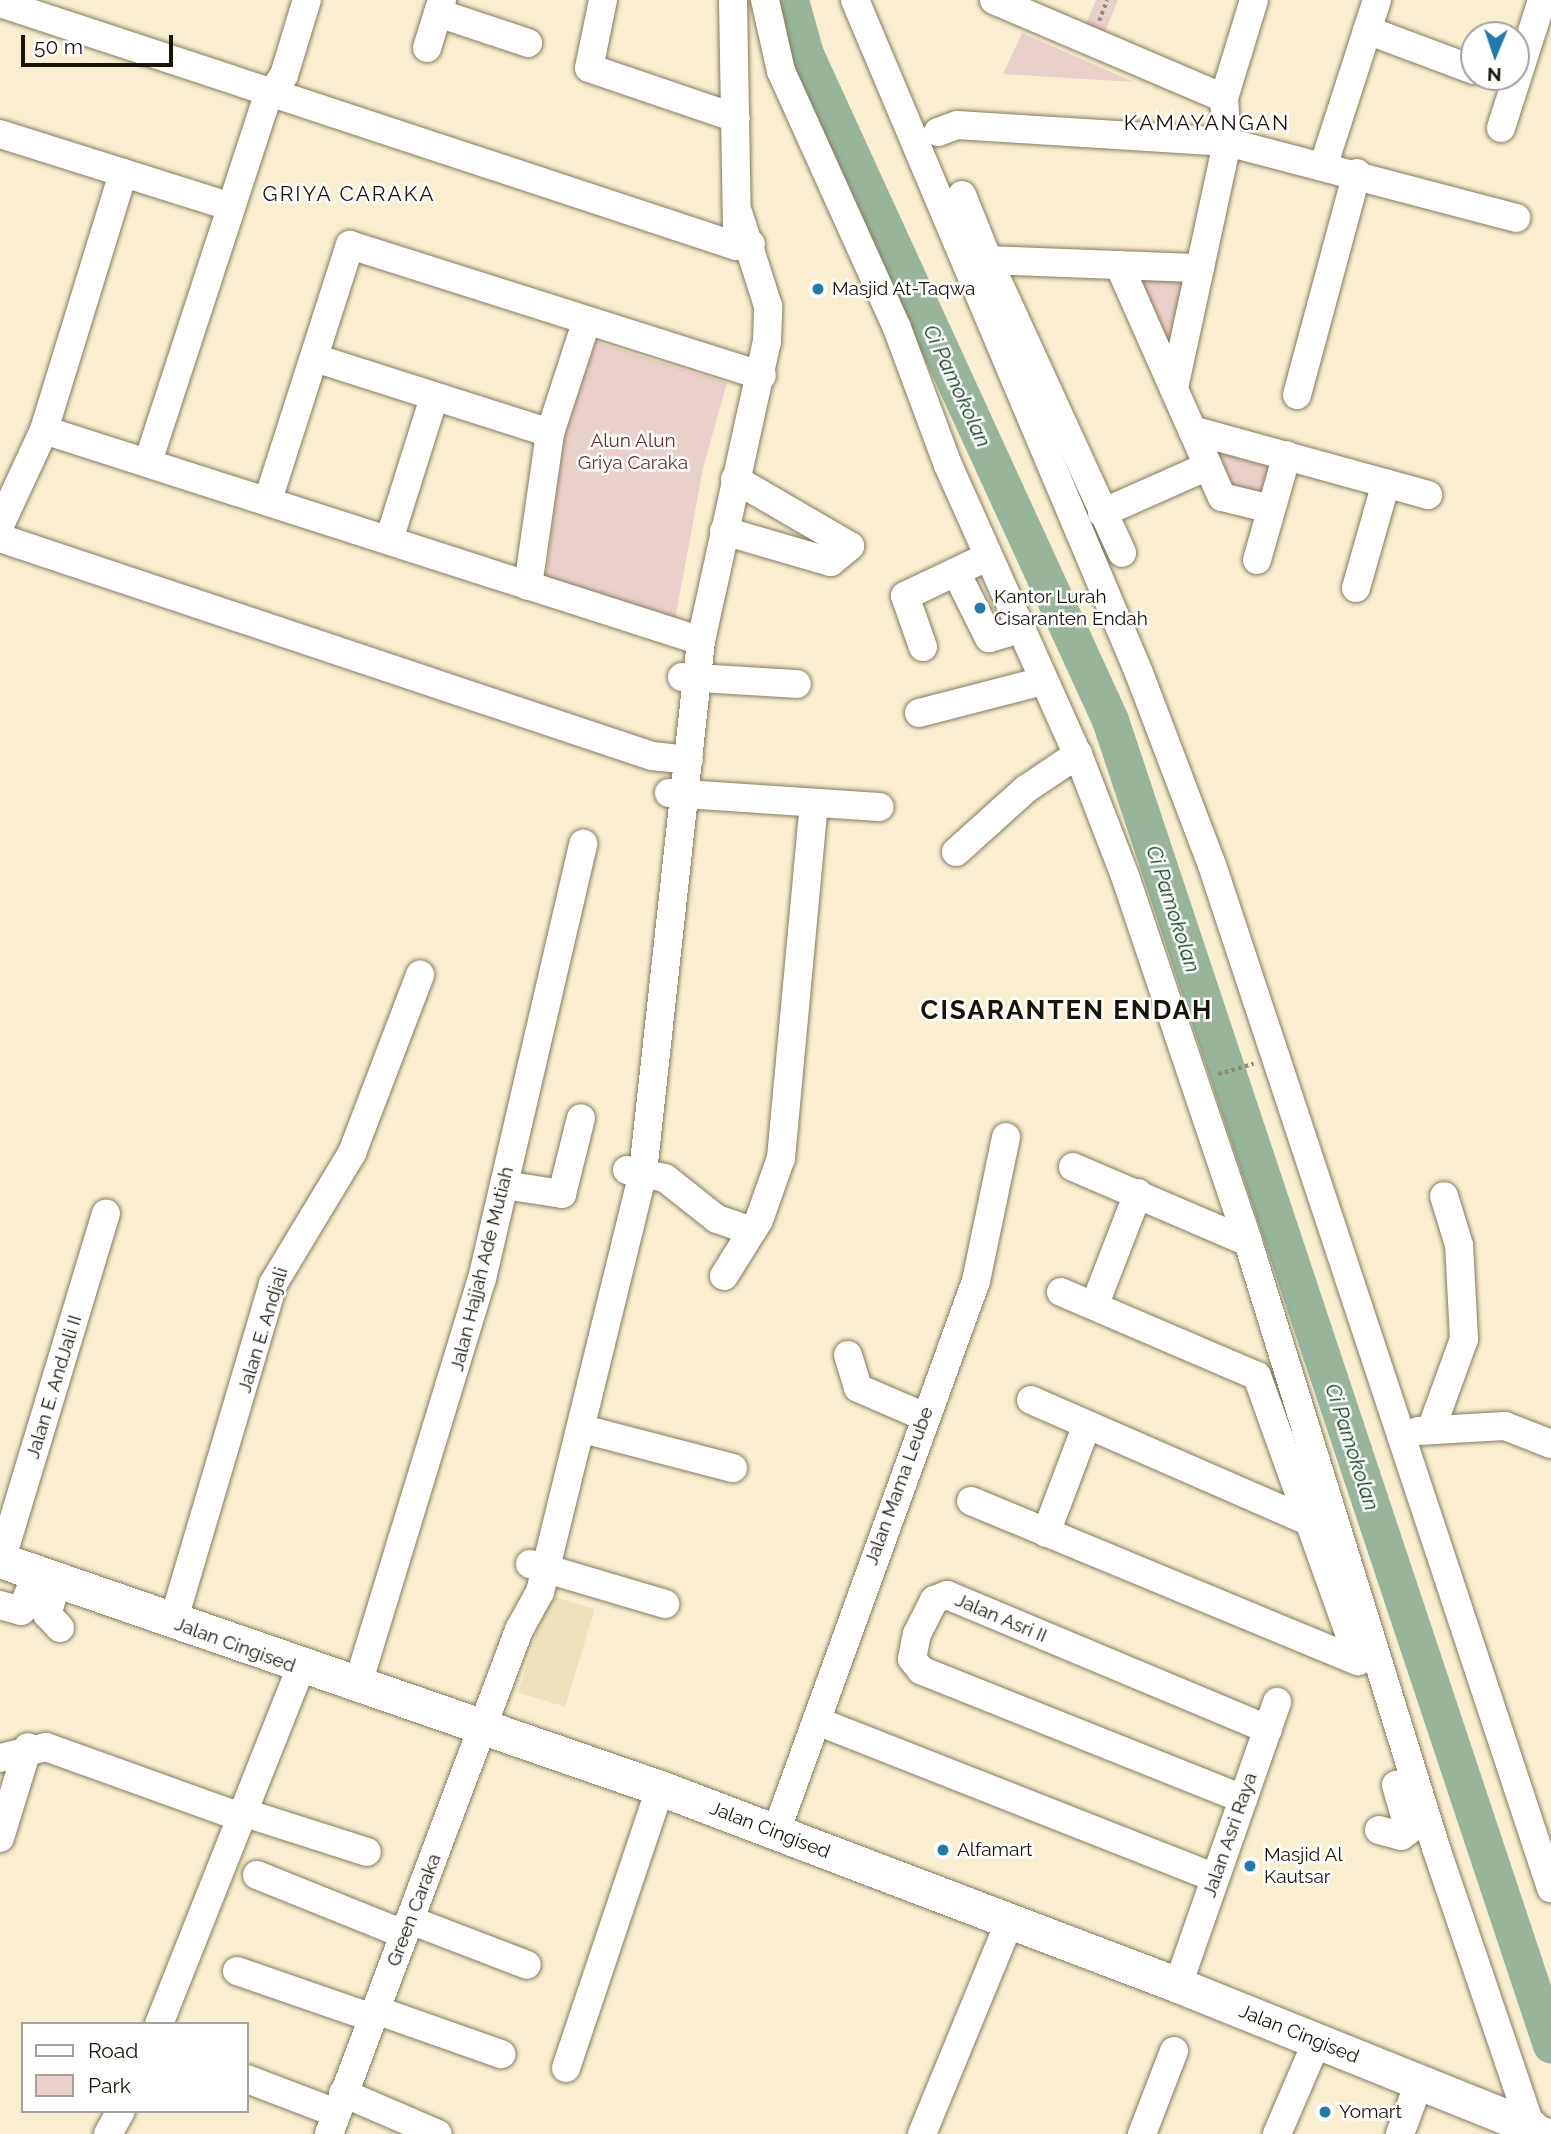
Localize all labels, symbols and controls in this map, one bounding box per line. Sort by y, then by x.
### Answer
scale bar [24,21,177,65]
north arrow [1460,21,1530,91]
text: 50 m [34,34,83,59]
text: N [1487,64,1502,86]
district label: KAMAYANGAN [1125,110,1289,136]
district label: GRIYA CARAKA [264,181,434,207]
place label: Masjid At-Taqwa [832,278,976,300]
marker: Masjid At-Taqwa [810,281,826,297]
water label: Ci Pamokolan [918,321,996,451]
park label: Alun Alun Griya Caraka [578,430,688,474]
place label: Kantor Lurah Cisaranten Endah [994,586,1148,630]
marker: Kantor Lurah Cisaranten Endah [972,600,988,616]
water label: Ci Pamokolan [1141,842,1205,976]
district label: CISARANTEN ENDAH [923,995,1211,1027]
street label: Jalan Hajjah Ade Mutiah [445,1164,519,1374]
street label: Jalan E. Andjali [233,1264,293,1396]
street label: Jalan E. AndJali II [21,1312,87,1462]
water label: Ci Pamokolan [1320,1380,1384,1514]
street label: Jalan Mama Leube [860,1404,938,1568]
street label: Jalan Asri II [952,1588,1050,1648]
street label: Jalan Cingised [171,1613,299,1677]
street label: Jalan Asri Raya [1198,1769,1262,1901]
street label: Jalan Cingised [707,1797,833,1863]
place label: Alfamart [957,1839,1032,1861]
marker: Alfamart [935,1842,951,1858]
place label: Masjid Al Kautsar [1264,1844,1343,1888]
street label: Green Caraka [382,1850,446,1970]
marker: Masjid Al Kautsar [1242,1858,1258,1874]
street label: Jalan Cingised [1236,2000,1362,2068]
legend [21,2022,248,2113]
text: Road [88,2038,138,2063]
text: Park [88,2073,131,2098]
place label: Yomart [1339,2101,1402,2123]
marker: Yomart [1317,2104,1333,2120]

